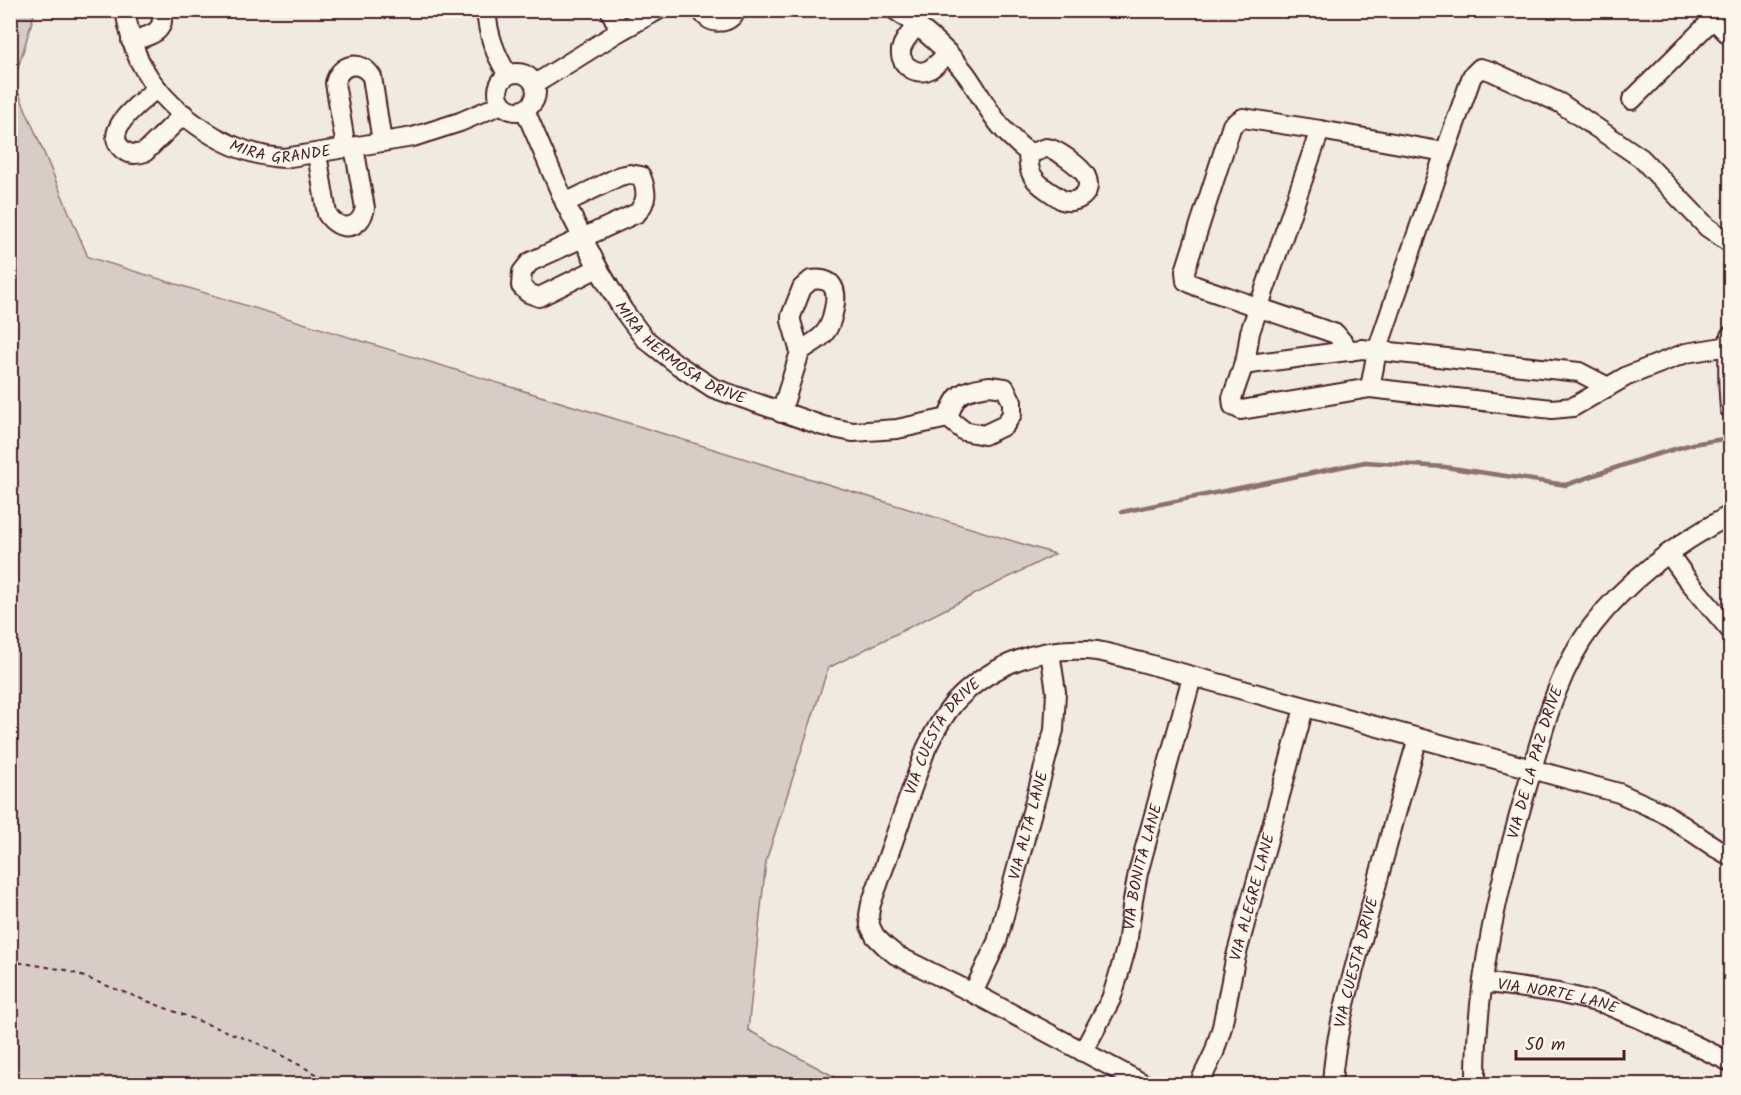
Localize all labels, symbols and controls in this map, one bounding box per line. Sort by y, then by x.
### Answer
street label: MIRA GRANDE [226,133,333,171]
street label: MIRA HERMOSA DRIVE [608,297,750,411]
street label: VIA CUESTA DRIVE [898,671,986,798]
street label: VIA DE LA PAZ DRIVE [1501,682,1570,842]
street label: VIA ALTA LANE [1002,768,1055,883]
street label: VIA BONITA LANE [1117,800,1169,932]
street label: VIA ALEGRE LANE [1223,830,1282,964]
street label: VIA CUESTA DRIVE [1328,894,1385,1030]
street label: VIA NORTE LANE [1496,972,1623,1021]
scale bar [1516,1023,1624,1061]
text: 50 m [1525,1031,1565,1060]

